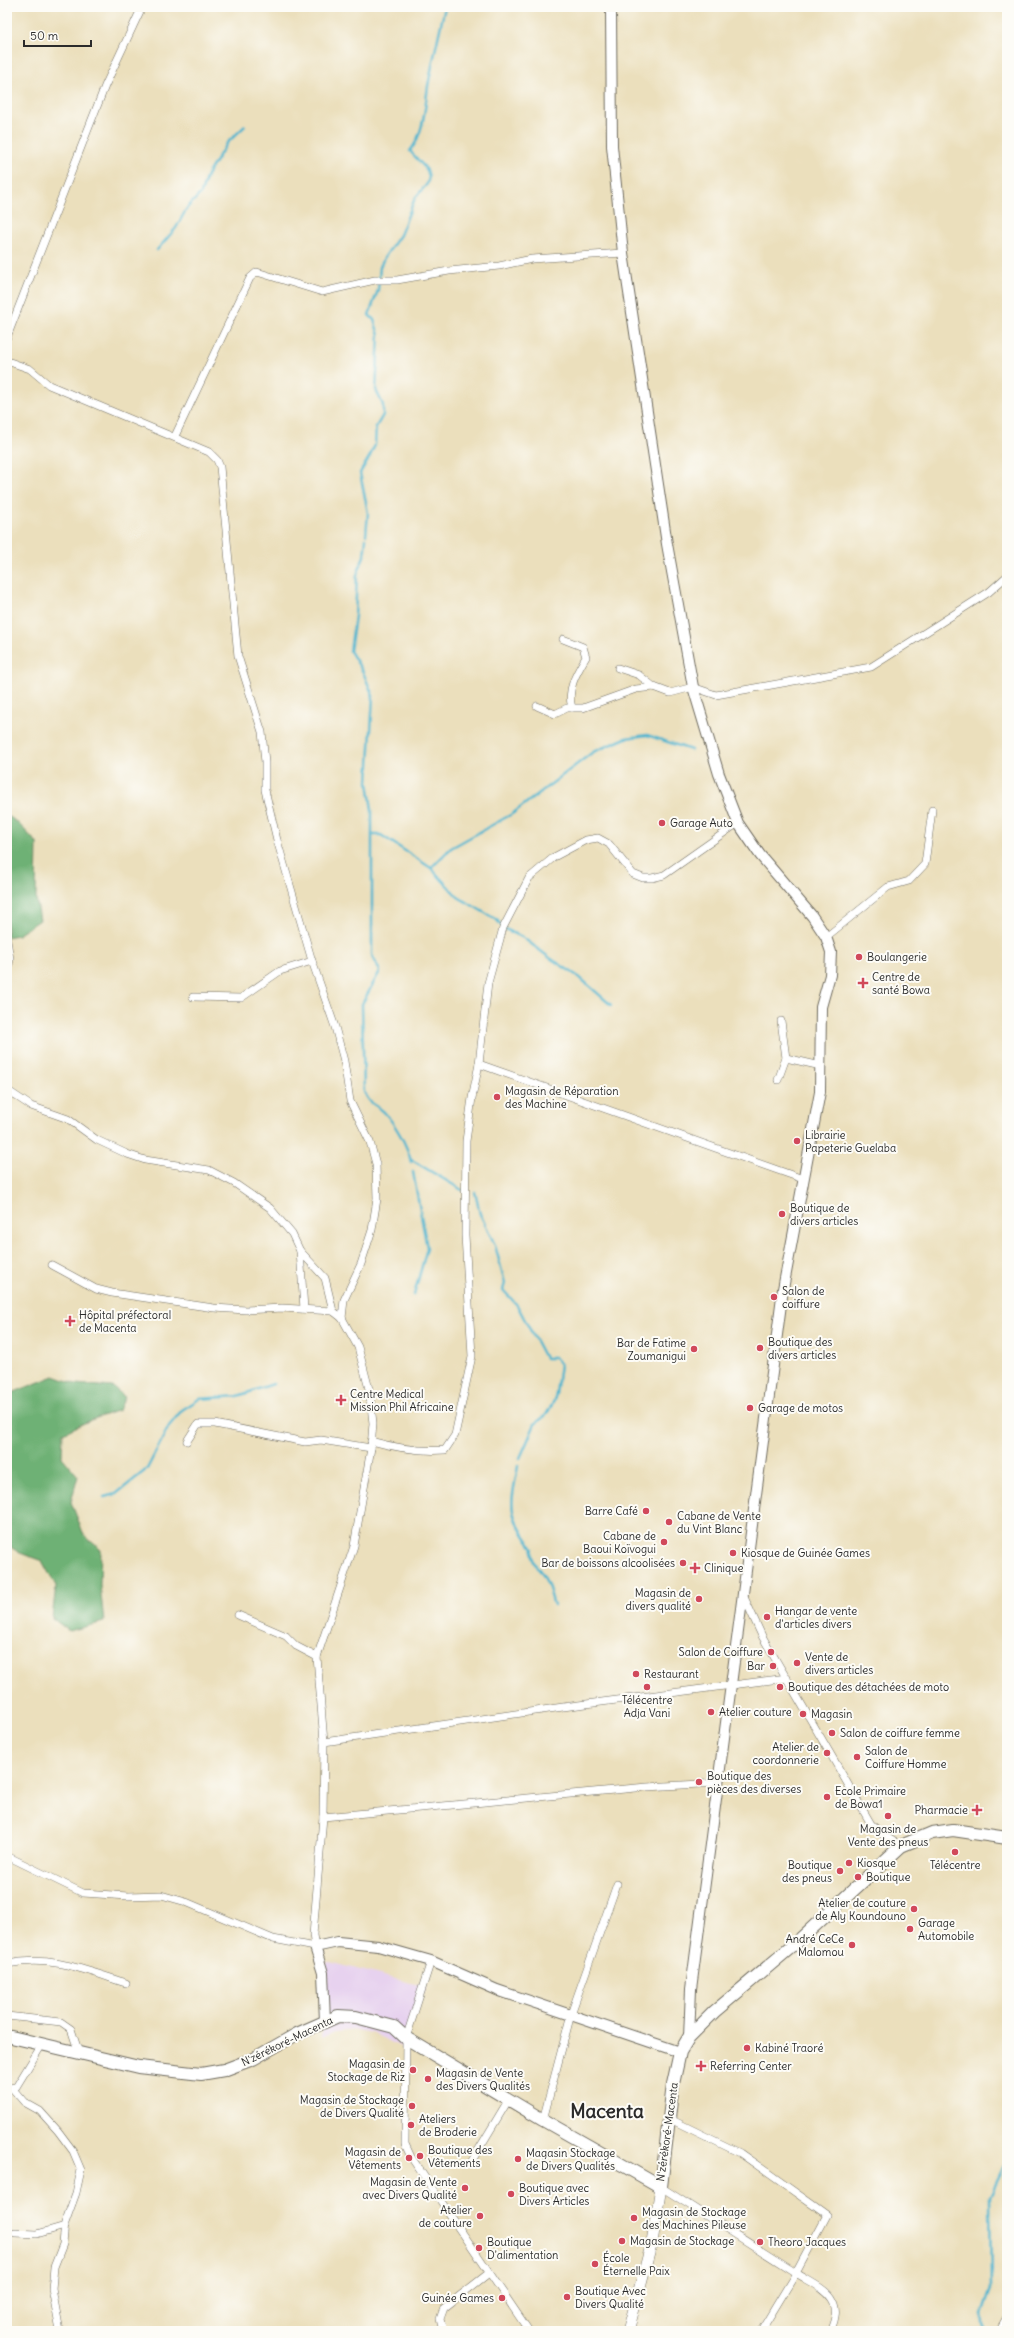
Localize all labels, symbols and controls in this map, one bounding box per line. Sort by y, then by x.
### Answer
scale bar [24,22,91,48]
text: 50 m [30,28,59,43]
place label: Garage Auto [670,816,733,830]
marker: Garage Auto [657,818,667,828]
place label: Boulangerie [867,950,927,964]
marker: Boulangerie [854,952,864,962]
place label: Centre de santé Bowa [872,970,930,997]
marker: Centre de santé Bowa [857,977,869,989]
place label: Magasin de Réparation des Machine [505,1084,619,1111]
marker: Magasin de Réparation des Machine [492,1092,502,1102]
place label: Librairie Papeterie Guelaba [805,1128,896,1155]
marker: Librairie Papeterie Guelaba [792,1136,802,1146]
place label: Boutique de divers articles [790,1201,858,1228]
marker: Boutique de divers articles [777,1209,787,1219]
place label: Salon de coiffure [782,1284,824,1311]
marker: Salon de coiffure [769,1292,779,1302]
place label: Hôpital préfectoral de Macenta [79,1308,171,1335]
marker: Hôpital préfectoral de Macenta [64,1315,76,1327]
place label: Boutique des divers articles [768,1335,836,1362]
place label: Bar de Fatime Zoumanigui [617,1336,686,1363]
marker: Boutique des divers articles [755,1343,765,1353]
marker: Bar de Fatime Zoumanigui [689,1344,699,1354]
place label: Centre Medical Mission Phil Africaine [350,1387,454,1414]
marker: Centre Medical Mission Phil Africaine [335,1394,347,1406]
place label: Garage de motos [758,1401,843,1415]
marker: Garage de motos [745,1403,755,1413]
place label: Barre Café [585,1504,638,1518]
marker: Barre Café [641,1506,651,1516]
place label: Cabane de Vente du Vint Blanc [677,1509,761,1536]
marker: Cabane de Vente du Vint Blanc [664,1517,674,1527]
place label: Cabane de Baoui Koïvogui [583,1529,656,1556]
marker: Cabane de Baoui Koïvogui [659,1537,669,1547]
place label: Kiosque de Guinée Games [741,1546,870,1560]
marker: Kiosque de Guinée Games [728,1548,738,1558]
place label: Bar de boissons alcoolisées [541,1556,675,1570]
marker: Bar de boissons alcoolisées [678,1558,688,1568]
place label: Clinique [704,1561,743,1575]
marker: Clinique [689,1562,701,1574]
place label: Magasin de divers qualité [626,1586,691,1613]
marker: Magasin de divers qualité [694,1594,704,1604]
place label: Hangar de vente d'articles divers [775,1604,857,1631]
marker: Hangar de vente d'articles divers [762,1612,772,1622]
place label: Salon de Coiffure [679,1645,763,1659]
marker: Salon de Coiffure [766,1647,776,1657]
place label: Vente de divers articles [805,1650,873,1677]
marker: Vente de divers articles [792,1658,802,1668]
place label: Bar [747,1659,766,1673]
marker: Bar [768,1661,778,1671]
place label: Restaurant [644,1667,699,1681]
marker: Restaurant [631,1669,641,1679]
place label: Boutique des détachées de moto [788,1680,949,1694]
marker: Télécentre Adja Vani [642,1682,652,1692]
marker: Boutique des détachées de moto [775,1682,785,1692]
place label: Télécentre Adja Vani [622,1693,672,1720]
place label: Atelier couture [719,1705,792,1719]
marker: Atelier couture [706,1707,716,1717]
place label: Magasin [811,1707,852,1721]
marker: Magasin [798,1709,808,1719]
place label: Salon de coiffure femme [840,1726,960,1740]
marker: Salon de coiffure femme [827,1728,837,1738]
place label: Atelier de coordonnerie [753,1740,819,1767]
place label: Salon de Coiffure Homme [865,1744,946,1771]
marker: Atelier de coordonnerie [822,1748,832,1758]
marker: Salon de Coiffure Homme [852,1752,862,1762]
place label: Boutique des pièces des diverses [707,1769,801,1796]
marker: Boutique des pièces des diverses [694,1777,704,1787]
place label: Ecole Primaire de Bowa1 [835,1784,906,1811]
marker: Ecole Primaire de Bowa1 [822,1792,832,1802]
place label: Pharmacie [914,1803,968,1817]
marker: Pharmacie [971,1804,983,1816]
marker: Magasin de Vente des pneus [883,1811,893,1821]
place label: Magasin de Vente des pneus [848,1822,928,1849]
marker: Télécentre [950,1847,960,1857]
place label: Kiosque [857,1856,896,1870]
place label: Boutique des pneus [782,1858,832,1885]
marker: Kiosque [844,1858,854,1868]
place label: Télécentre [930,1858,980,1872]
marker: Boutique des pneus [835,1866,845,1876]
place label: Boutique [866,1870,910,1884]
marker: Boutique [853,1872,863,1882]
place label: Atelier de couture de Aly Koundouno [815,1896,906,1923]
marker: Atelier de couture de Aly Koundouno [909,1904,919,1914]
place label: Garage Automobile [918,1916,974,1943]
marker: Garage Automobile [905,1924,915,1934]
place label: André CeCe Malomou [786,1932,845,1959]
marker: André CeCe Malomou [847,1940,857,1950]
street label: N'zérékoré-Macenta [239,2013,335,2069]
place label: Kabiné Traoré [755,2041,823,2055]
marker: Kabiné Traoré [742,2043,752,2053]
place label: Magasin de Stockage de Riz [327,2057,405,2084]
place label: Referring Center [710,2059,792,2073]
marker: Referring Center [695,2060,707,2072]
marker: Magasin de Stockage de Riz [408,2065,418,2075]
place label: Magasin de Vente des Divers Qualités [436,2066,530,2093]
marker: Magasin de Vente des Divers Qualités [423,2074,433,2084]
street label: N'zérékoré-Macenta [653,2082,681,2182]
place label: Magasin de Stockage de Divers Qualité [300,2093,404,2120]
district label: Macenta [570,2099,644,2123]
marker: Magasin de Stockage de Divers Qualité [407,2101,417,2111]
place label: Ateliers de Broderie [419,2112,477,2139]
marker: Ateliers de Broderie [406,2120,416,2130]
place label: Boutique des Vêtements [428,2143,492,2170]
place label: Magasin de Vêtements [345,2145,401,2172]
place label: Magasin Stockage de Divers Qualités [526,2146,615,2173]
marker: Boutique des Vêtements [415,2151,425,2161]
marker: Magasin de Vêtements [404,2153,414,2163]
marker: Magasin Stockage de Divers Qualités [513,2154,523,2164]
place label: Magasin de Vente avec Divers Qualité [362,2175,457,2202]
place label: Boutique avec Divers Articles [519,2181,590,2208]
marker: Magasin de Vente avec Divers Qualité [460,2183,470,2193]
marker: Boutique avec Divers Articles [506,2189,516,2199]
place label: Atelier de couture [419,2203,473,2230]
place label: Magasin de Stockage des Machines Pileuse [642,2205,746,2232]
marker: Atelier de couture [475,2211,485,2221]
marker: Magasin de Stockage des Machines Pileuse [629,2213,639,2223]
place label: Magasin de Stockage [630,2234,734,2248]
place label: Boutique D'alimentation [487,2235,558,2262]
place label: Theoro Jacques [768,2235,846,2249]
marker: Magasin de Stockage [617,2236,627,2246]
marker: Theoro Jacques [755,2237,765,2247]
marker: Boutique D'alimentation [474,2243,484,2253]
place label: École Éternelle Paix [603,2250,670,2278]
marker: École Éternelle Paix [590,2259,600,2269]
place label: Boutique Avec Divers Qualité [575,2284,646,2311]
place label: Guinée Games [422,2291,494,2305]
marker: Boutique Avec Divers Qualité [562,2292,572,2302]
marker: Guinée Games [497,2293,507,2303]

